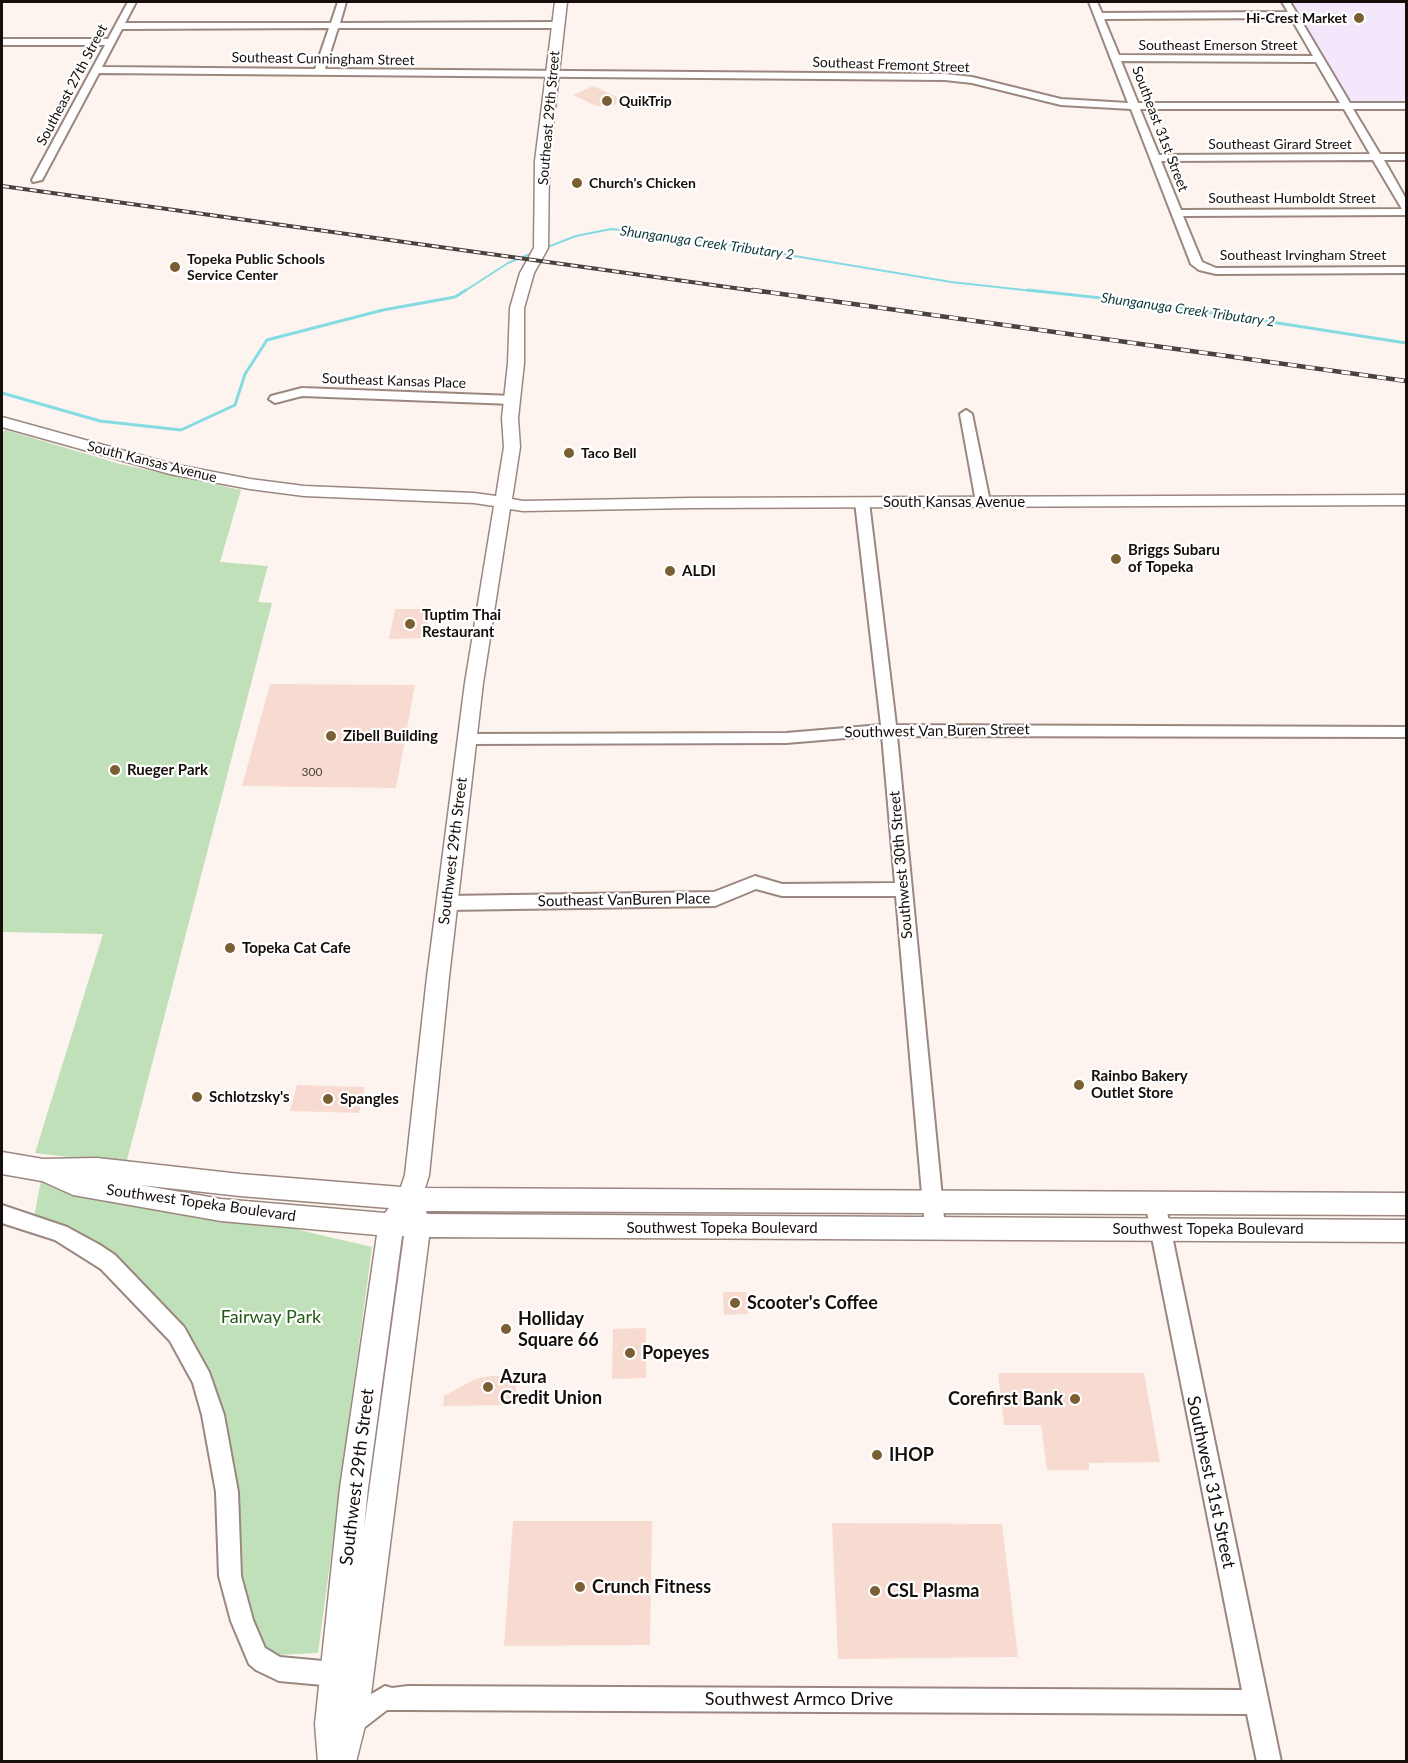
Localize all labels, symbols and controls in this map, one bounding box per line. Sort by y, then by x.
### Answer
place label: Hi-Crest Market [1246,10,1347,26]
marker: Hi-Crest Market [1352,11,1366,25]
street label: Southeast 27th Street [33,22,111,148]
street label: Southeast Emerson Street [1138,37,1298,53]
street label: Southeast Cunningham Street [231,49,415,69]
street label: Southeast 29th Street [535,50,563,186]
street label: Southeast Fremont Street [812,54,970,76]
street label: Southeast 31st Street [1128,64,1192,194]
place label: QuikTrip [619,93,672,109]
marker: QuikTrip [600,94,614,108]
street label: Southeast Girard Street [1208,136,1352,152]
place label: Church's Chicken [589,175,696,191]
marker: Church's Chicken [570,176,584,190]
street label: Southeast Humboldt Street [1208,190,1376,206]
water label: Shunganuga Creek Tributary 2 [619,222,795,264]
street label: Southeast Irvingham Street [1220,247,1386,263]
place label: Topeka Public Schools Service Center [187,251,325,284]
marker: Topeka Public Schools Service Center [168,260,182,274]
water label: Shunganuga Creek Tributary 2 [1100,289,1276,331]
street label: Southeast Kansas Place [322,370,466,392]
street label: South Kansas Avenue [86,438,218,486]
place label: Taco Bell [581,445,637,461]
marker: Taco Bell [562,446,576,460]
street label: South Kansas Avenue [883,493,1025,511]
place label: Briggs Subaru of Topeka [1128,541,1220,576]
marker: Briggs Subaru of Topeka [1109,552,1123,566]
place label: ALDI [682,562,716,580]
marker: ALDI [663,564,677,578]
place label: Tuptim Thai Restaurant [422,606,501,641]
marker: Tuptim Thai Restaurant [403,617,417,631]
street label: Southwest Van Buren Street [844,720,1030,742]
place label: Zibell Building [343,727,438,745]
marker: Zibell Building [324,729,338,743]
place label: Rueger Park [127,761,208,779]
marker: Rueger Park [108,763,122,777]
house number: 300 [302,765,322,779]
street label: Southwest 29th Street [435,776,471,926]
street label: Southwest 30th Street [886,790,916,940]
street label: Southeast VanBuren Place [538,889,710,911]
place label: Topeka Cat Cafe [242,939,351,957]
marker: Topeka Cat Cafe [223,941,237,955]
place label: Rainbo Bakery Outlet Store [1091,1067,1188,1102]
marker: Rainbo Bakery Outlet Store [1072,1078,1086,1092]
place label: Schlotzsky's [209,1088,290,1106]
marker: Schlotzsky's [190,1090,204,1104]
place label: Spangles [340,1090,399,1108]
marker: Spangles [321,1092,335,1106]
street label: Southwest Topeka Boulevard [105,1181,297,1225]
street label: Southwest Topeka Boulevard [626,1219,818,1237]
street label: Southwest Topeka Boulevard [1112,1220,1304,1238]
place label: Scooter's Coffee [747,1292,878,1314]
marker: Scooter's Coffee [728,1296,742,1310]
park label: Fairway Park [221,1306,321,1328]
place label: Holliday Square 66 [518,1308,599,1350]
marker: Holliday Square 66 [499,1322,513,1336]
place label: Popeyes [642,1342,709,1364]
marker: Popeyes [623,1346,637,1360]
place label: Azura Credit Union [500,1366,602,1408]
marker: Azura Credit Union [481,1380,495,1394]
street label: Southwest 29th Street [335,1387,379,1567]
place label: Corefirst Bank [948,1388,1063,1410]
marker: Corefirst Bank [1068,1392,1082,1406]
street label: Southwest 31st Street [1182,1394,1240,1570]
place label: IHOP [889,1444,934,1466]
marker: IHOP [870,1448,884,1462]
place label: Crunch Fitness [592,1576,711,1598]
marker: Crunch Fitness [573,1580,587,1594]
place label: CSL Plasma [887,1580,979,1602]
marker: CSL Plasma [868,1584,882,1598]
street label: Southwest Armco Drive [705,1688,893,1710]

